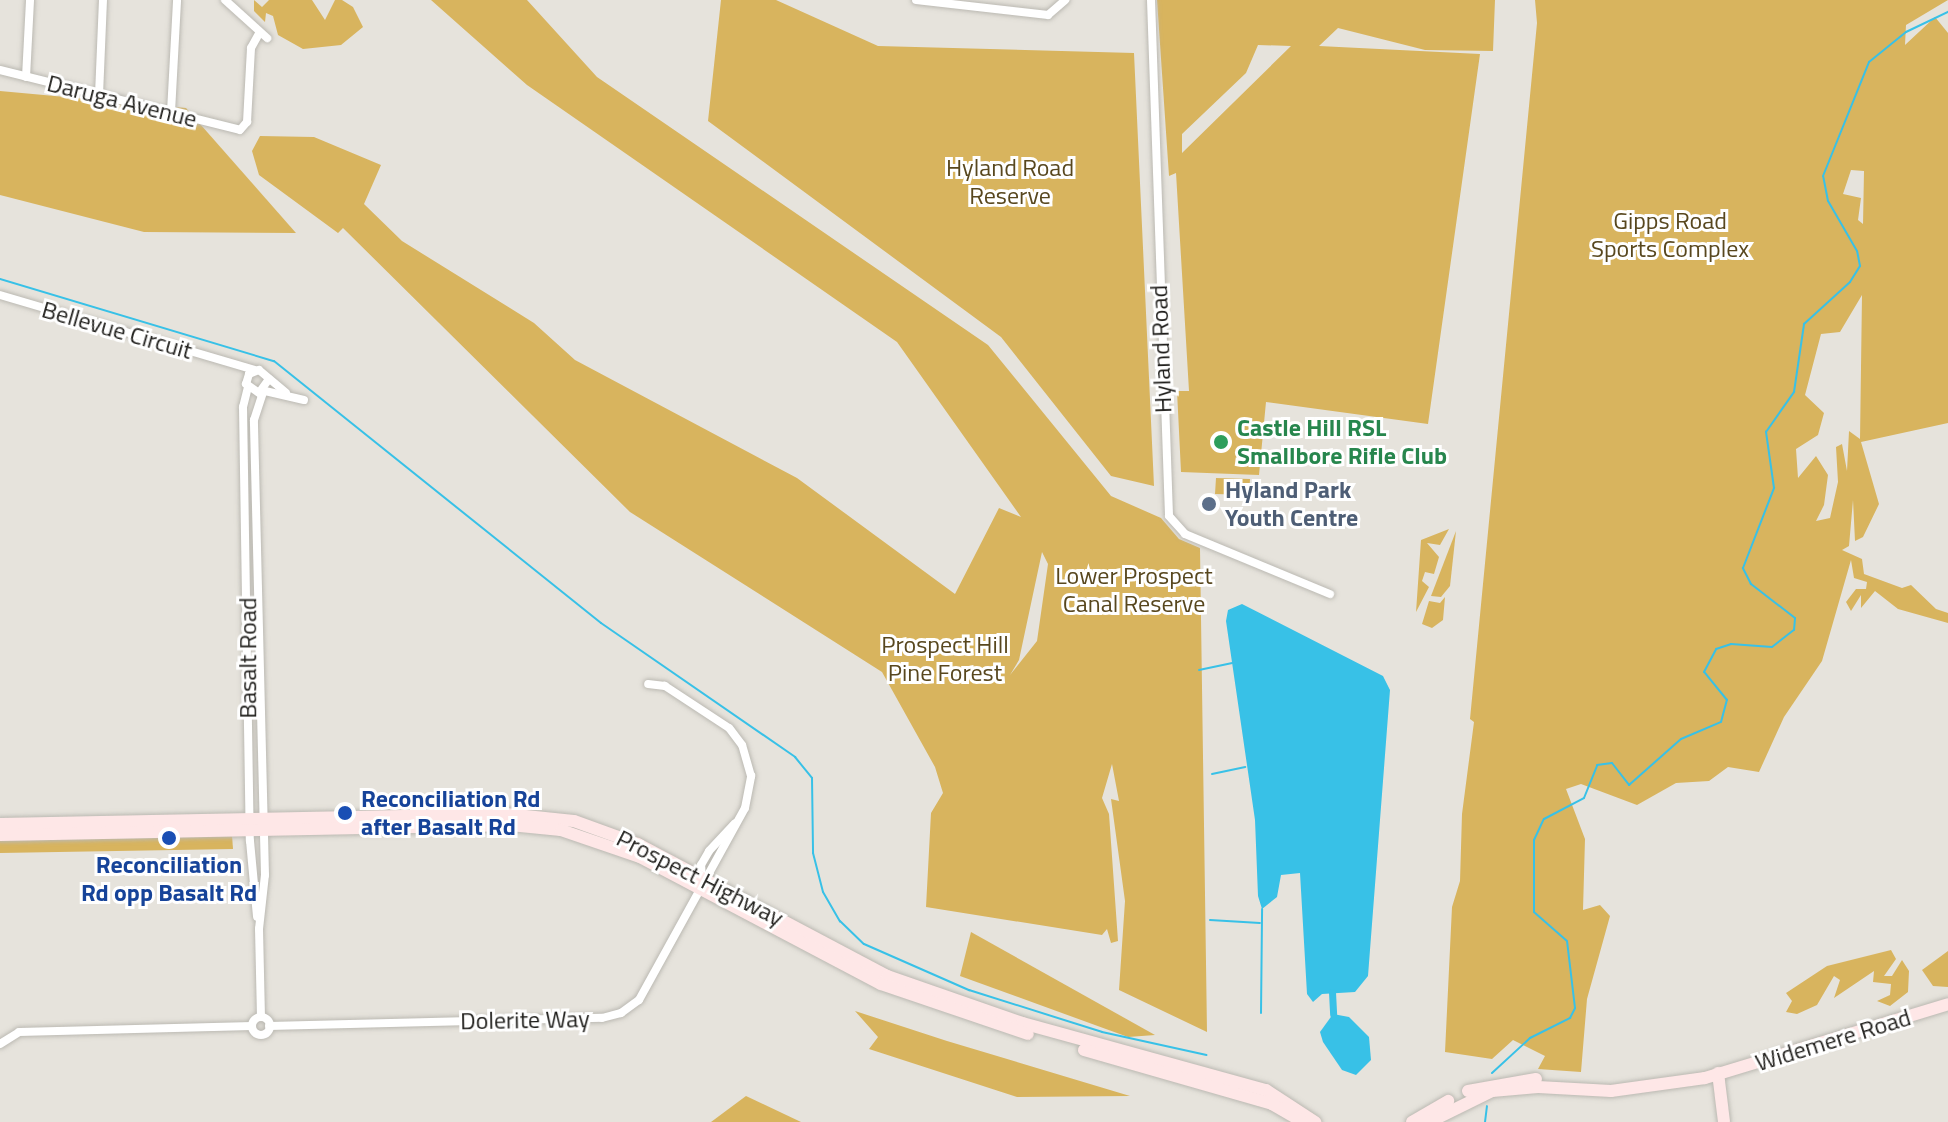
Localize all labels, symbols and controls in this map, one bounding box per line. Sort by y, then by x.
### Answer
street label: Daruga Avenue [44,68,200,134]
park label: Hyland Road Reserve [946,154,1074,210]
park label: Gipps Road Sports Complex [1591,207,1749,263]
street label: Hyland Road [1144,284,1178,414]
street label: Bellevue Circuit [39,295,195,365]
place label: Castle Hill RSL Smallbore Rifle Club [1237,414,1447,470]
marker: Castle Hill RSL Smallbore Rifle Club [1212,433,1230,451]
place label: Hyland Park Youth Centre [1225,476,1358,532]
marker: Hyland Park Youth Centre [1200,495,1218,513]
park label: Lower Prospect Canal Reserve [1055,562,1213,618]
street label: Basalt Road [234,597,262,719]
park label: Prospect Hill Pine Forest [881,631,1009,687]
place label: Reconciliation Rd after Basalt Rd [361,785,541,841]
marker: Reconciliation Rd after Basalt Rd [336,804,354,822]
street label: Prospect Highway [612,824,788,932]
marker: Reconciliation Rd opp Basalt Rd [160,829,178,847]
place label: Reconciliation Rd opp Basalt Rd [81,851,257,907]
street label: Widemere Road [1752,1003,1914,1077]
street label: Dolerite Way [460,1004,590,1036]

